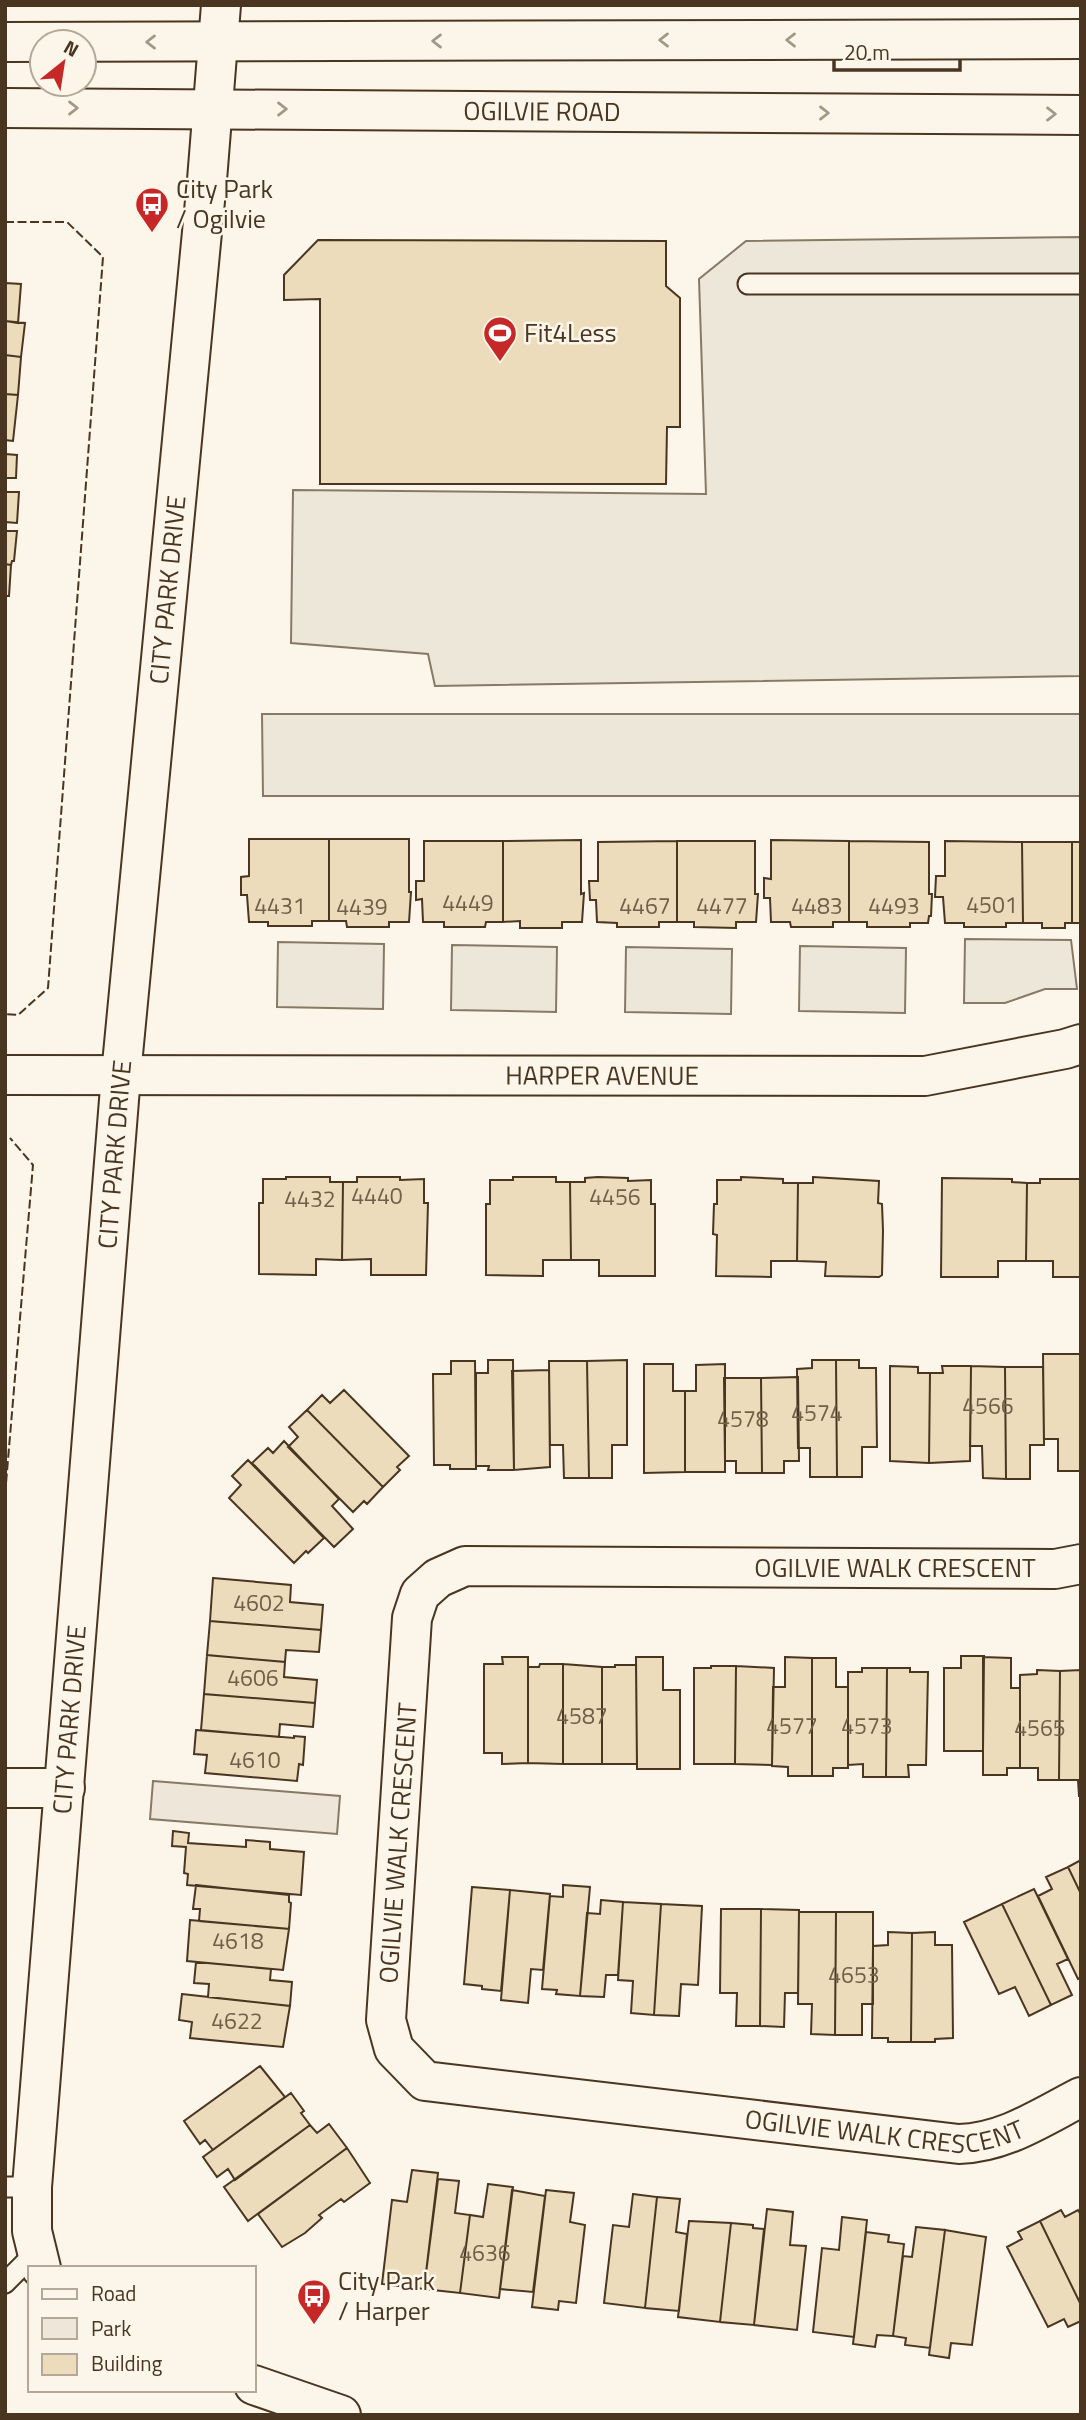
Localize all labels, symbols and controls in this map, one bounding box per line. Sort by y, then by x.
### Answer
north arrow [28,28,98,98]
scale bar [834,28,960,72]
text: N [59,32,85,64]
one-way arrow [658,32,669,48]
one-way arrow [786,32,796,48]
one-way arrow [431,33,441,49]
one-way arrow [145,34,156,50]
text: 20 m [844,36,890,68]
street label: OGILVIE ROAD [463,91,621,131]
one-way arrow [69,100,79,116]
one-way arrow [277,101,288,117]
one-way arrow [819,105,829,121]
one-way arrow [1046,106,1057,122]
place label: City Park / Ogilvie [176,169,273,238]
bus stop icon: City Park / Ogilvie [133,185,171,234]
place label: Fit4Less [524,313,617,352]
sports icon: Fit4Less [481,314,519,363]
street label: CITY PARK DRIVE [139,494,196,686]
house number: 4449 [442,885,494,920]
house number: 4501 [966,887,1018,922]
house number: 4431 [254,888,306,923]
house number: 4467 [619,888,671,923]
house number: 4477 [696,888,748,923]
house number: 4483 [791,888,843,923]
house number: 4493 [868,888,920,923]
house number: 4439 [336,889,388,924]
street label: HARPER AVENUE [505,1056,699,1095]
street label: CITY PARK DRIVE [87,1058,141,1250]
house number: 4440 [351,1178,403,1213]
house number: 4456 [589,1179,641,1214]
house number: 4432 [284,1181,336,1216]
house number: 4566 [962,1388,1014,1423]
house number: 4574 [791,1395,843,1430]
house number: 4578 [717,1401,769,1436]
street label: OGILVIE WALK CRESCENT [754,1548,1036,1587]
house number: 4602 [233,1585,285,1620]
street label: CITY PARK DRIVE [42,1624,96,1815]
house number: 4606 [227,1660,279,1695]
house number: 4587 [556,1698,608,1733]
street label: OGILVIE WALK CRESCENT [368,1701,427,1985]
house number: 4577 [766,1708,818,1743]
house number: 4573 [841,1708,893,1743]
house number: 4565 [1014,1710,1066,1745]
house number: 4610 [229,1742,281,1777]
house number: 4618 [212,1923,264,1958]
house number: 4653 [828,1957,880,1992]
house number: 4622 [211,2003,263,2038]
street label: OGILVIE WALK CRESCENT [743,2099,1030,2164]
house number: 4636 [459,2235,511,2270]
place label: City Park / Harper [338,2261,435,2330]
legend [28,2266,256,2392]
text: Road [91,2277,136,2309]
bus stop icon: City Park / Harper [295,2277,333,2326]
text: Park [91,2312,131,2344]
text: Building [91,2347,163,2379]

